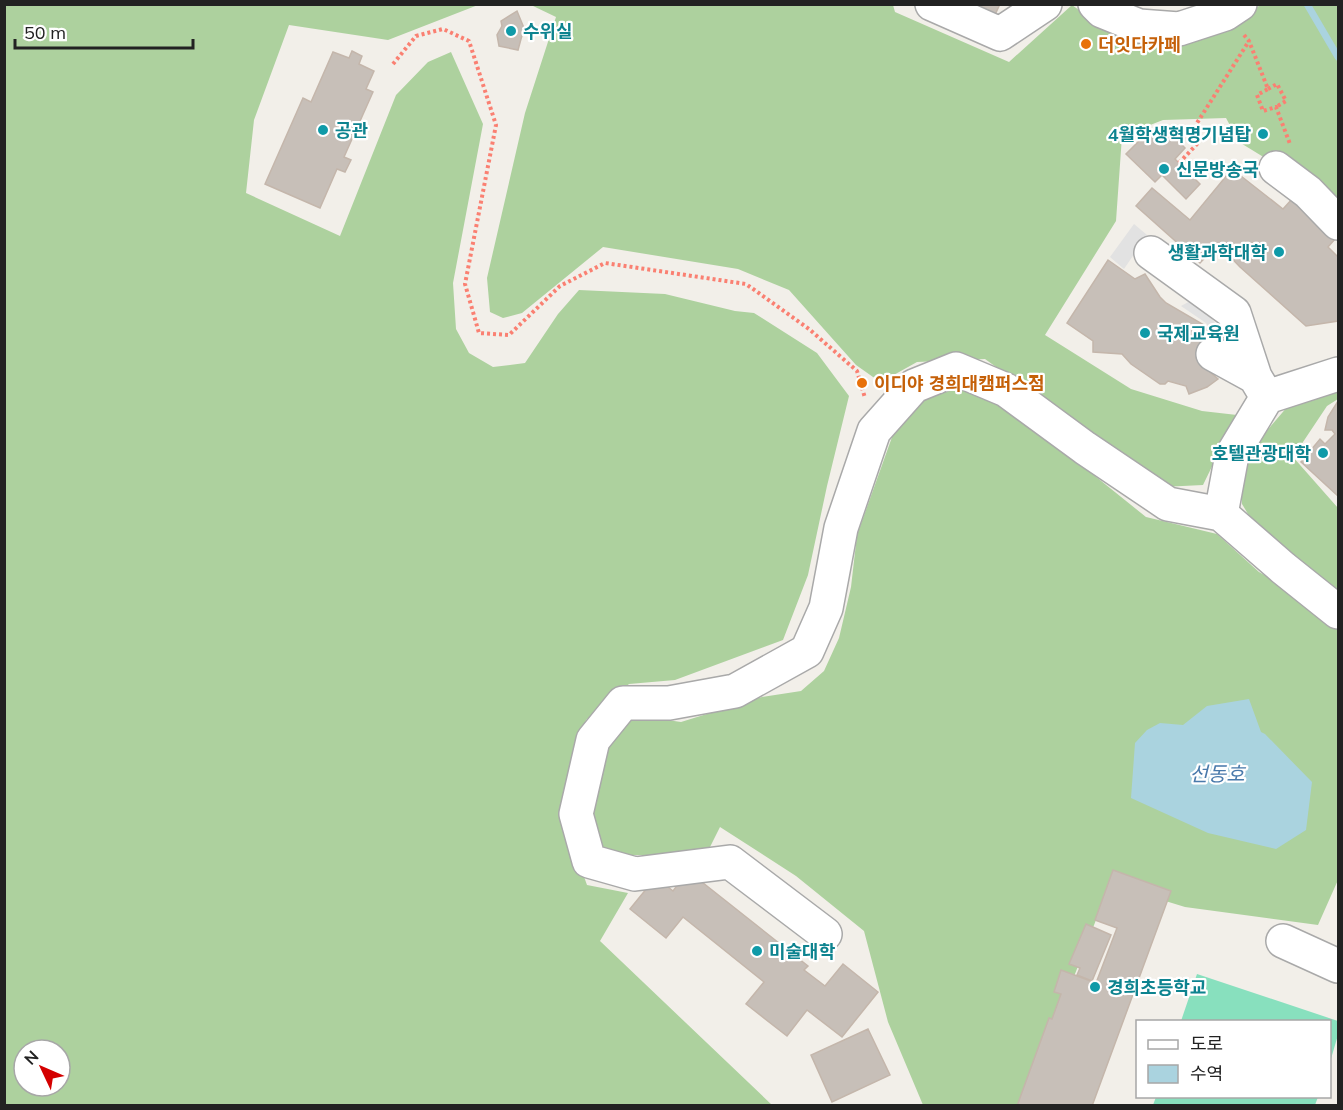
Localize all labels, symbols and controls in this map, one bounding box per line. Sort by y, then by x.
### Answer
scale bar [15,12,194,50]
place label: 수위실 [523,20,573,43]
text: 50 m [24,21,66,44]
marker: 수위실 [504,24,518,38]
place label: 더잇다카페 [1098,33,1181,56]
marker: 더잇다카페 [1079,37,1093,51]
place label: 공관 [335,119,369,142]
marker: 공관 [316,123,330,137]
place label: 4월학생혁명기념탑 [1108,123,1251,146]
marker: 4월학생혁명기념탑 [1256,127,1270,141]
place label: 신문방송국 [1176,158,1259,181]
marker: 신문방송국 [1157,162,1171,176]
place label: 생활과학대학 [1168,241,1267,264]
marker: 생활과학대학 [1272,245,1286,259]
place label: 국제교육원 [1157,322,1240,345]
marker: 국제교육원 [1138,326,1152,340]
place label: 이디야 경희대캠퍼스점 [874,372,1045,395]
marker: 이디야 경희대캠퍼스점 [855,376,869,390]
place label: 호텔관광대학 [1212,442,1311,465]
marker: 호텔관광대학 [1316,446,1330,460]
water label: 선동호 [1189,761,1246,786]
place label: 미술대학 [769,940,836,963]
marker: 미술대학 [750,944,764,958]
place label: 경희초등학교 [1107,976,1206,999]
marker: 경희초등학교 [1088,980,1102,994]
legend [1136,1020,1331,1098]
text: 도로 [1190,1032,1223,1055]
north arrow [12,1038,72,1098]
text: N [20,1046,43,1069]
text: 수역 [1190,1062,1223,1085]

